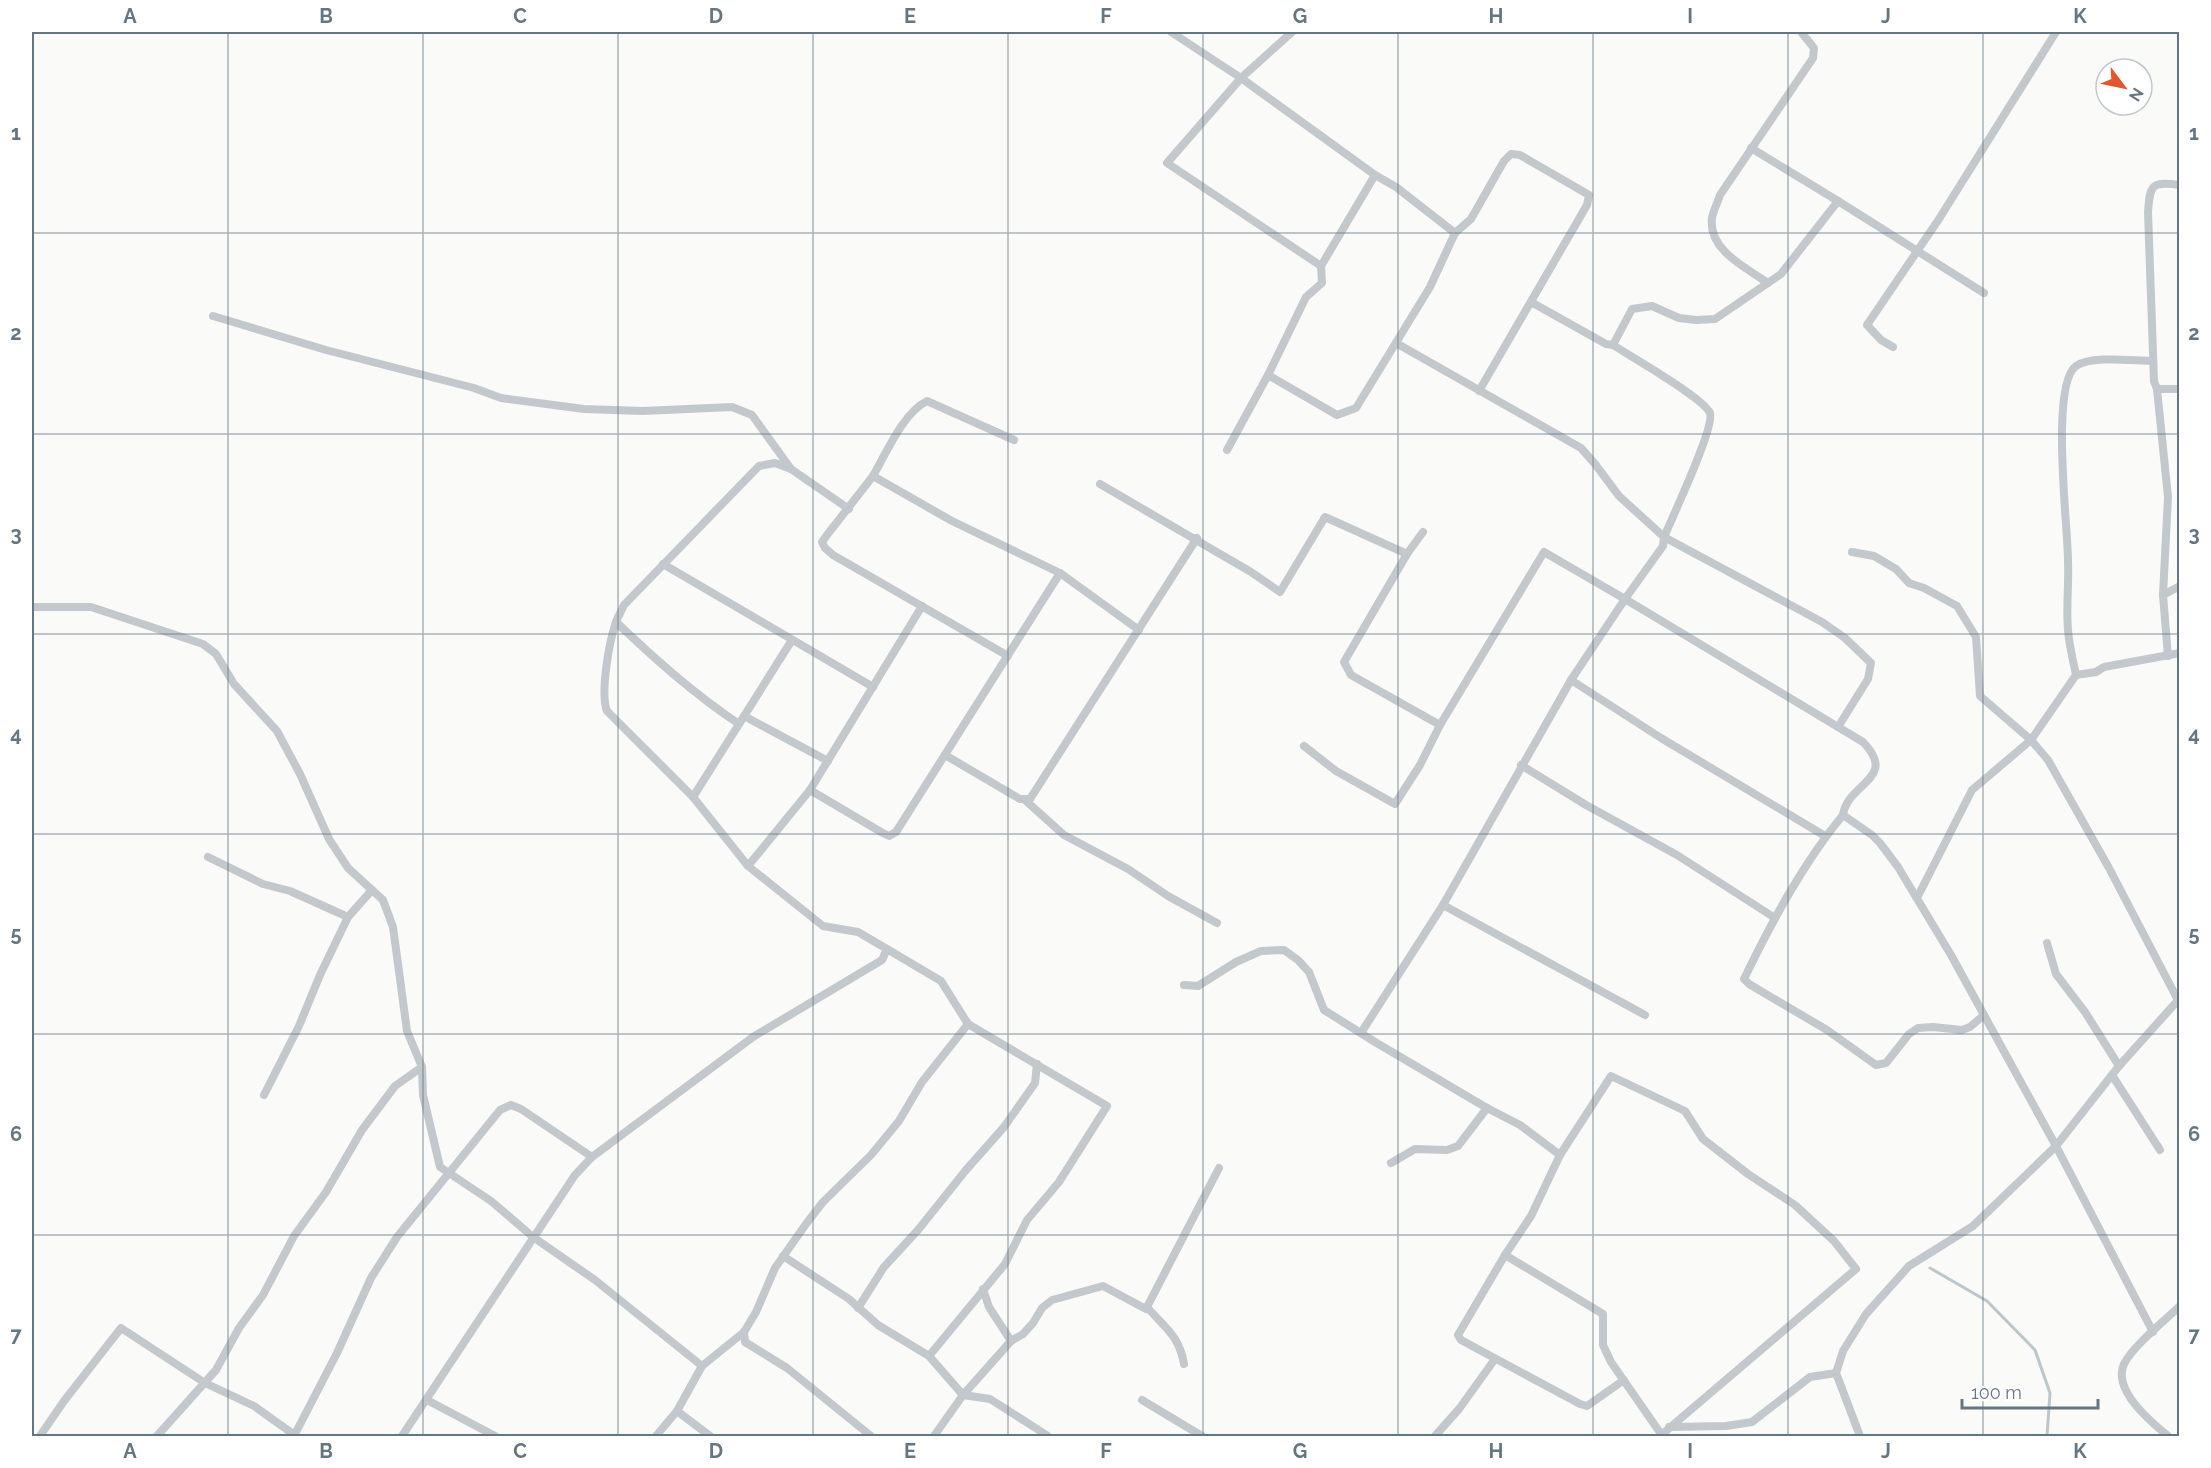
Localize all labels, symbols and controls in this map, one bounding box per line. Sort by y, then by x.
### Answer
text: A [123,4,137,28]
text: B [319,4,333,28]
text: C [513,4,527,28]
text: D [709,4,723,28]
text: E [904,4,916,28]
text: F [1100,4,1112,28]
text: G [1293,4,1307,28]
text: H [1489,4,1503,28]
text: I [1687,4,1693,28]
text: J [1881,4,1891,28]
text: K [2073,4,2087,28]
north arrow [2094,57,2154,117]
text: N [2125,84,2148,105]
text: 1 [11,121,21,145]
text: 1 [2189,121,2199,145]
text: 2 [10,321,22,345]
text: 2 [2188,321,2200,345]
text: 3 [10,522,22,546]
text: 3 [2188,522,2200,546]
text: 4 [10,722,22,746]
text: 4 [2188,722,2200,746]
text: 5 [10,922,22,946]
text: 5 [2188,922,2200,946]
text: 6 [10,1122,22,1146]
text: 6 [2188,1122,2200,1146]
text: 7 [10,1323,22,1347]
text: 7 [2188,1323,2200,1347]
scale bar [1962,1372,2098,1410]
text: 100 m [1971,1382,2022,1403]
text: A [123,1439,137,1463]
text: B [319,1439,333,1463]
text: C [513,1439,527,1463]
text: D [709,1439,723,1463]
text: E [904,1439,916,1463]
text: F [1100,1439,1112,1463]
text: G [1293,1439,1307,1463]
text: H [1489,1439,1503,1463]
text: I [1687,1439,1693,1463]
text: J [1881,1439,1891,1463]
text: K [2073,1439,2087,1463]

